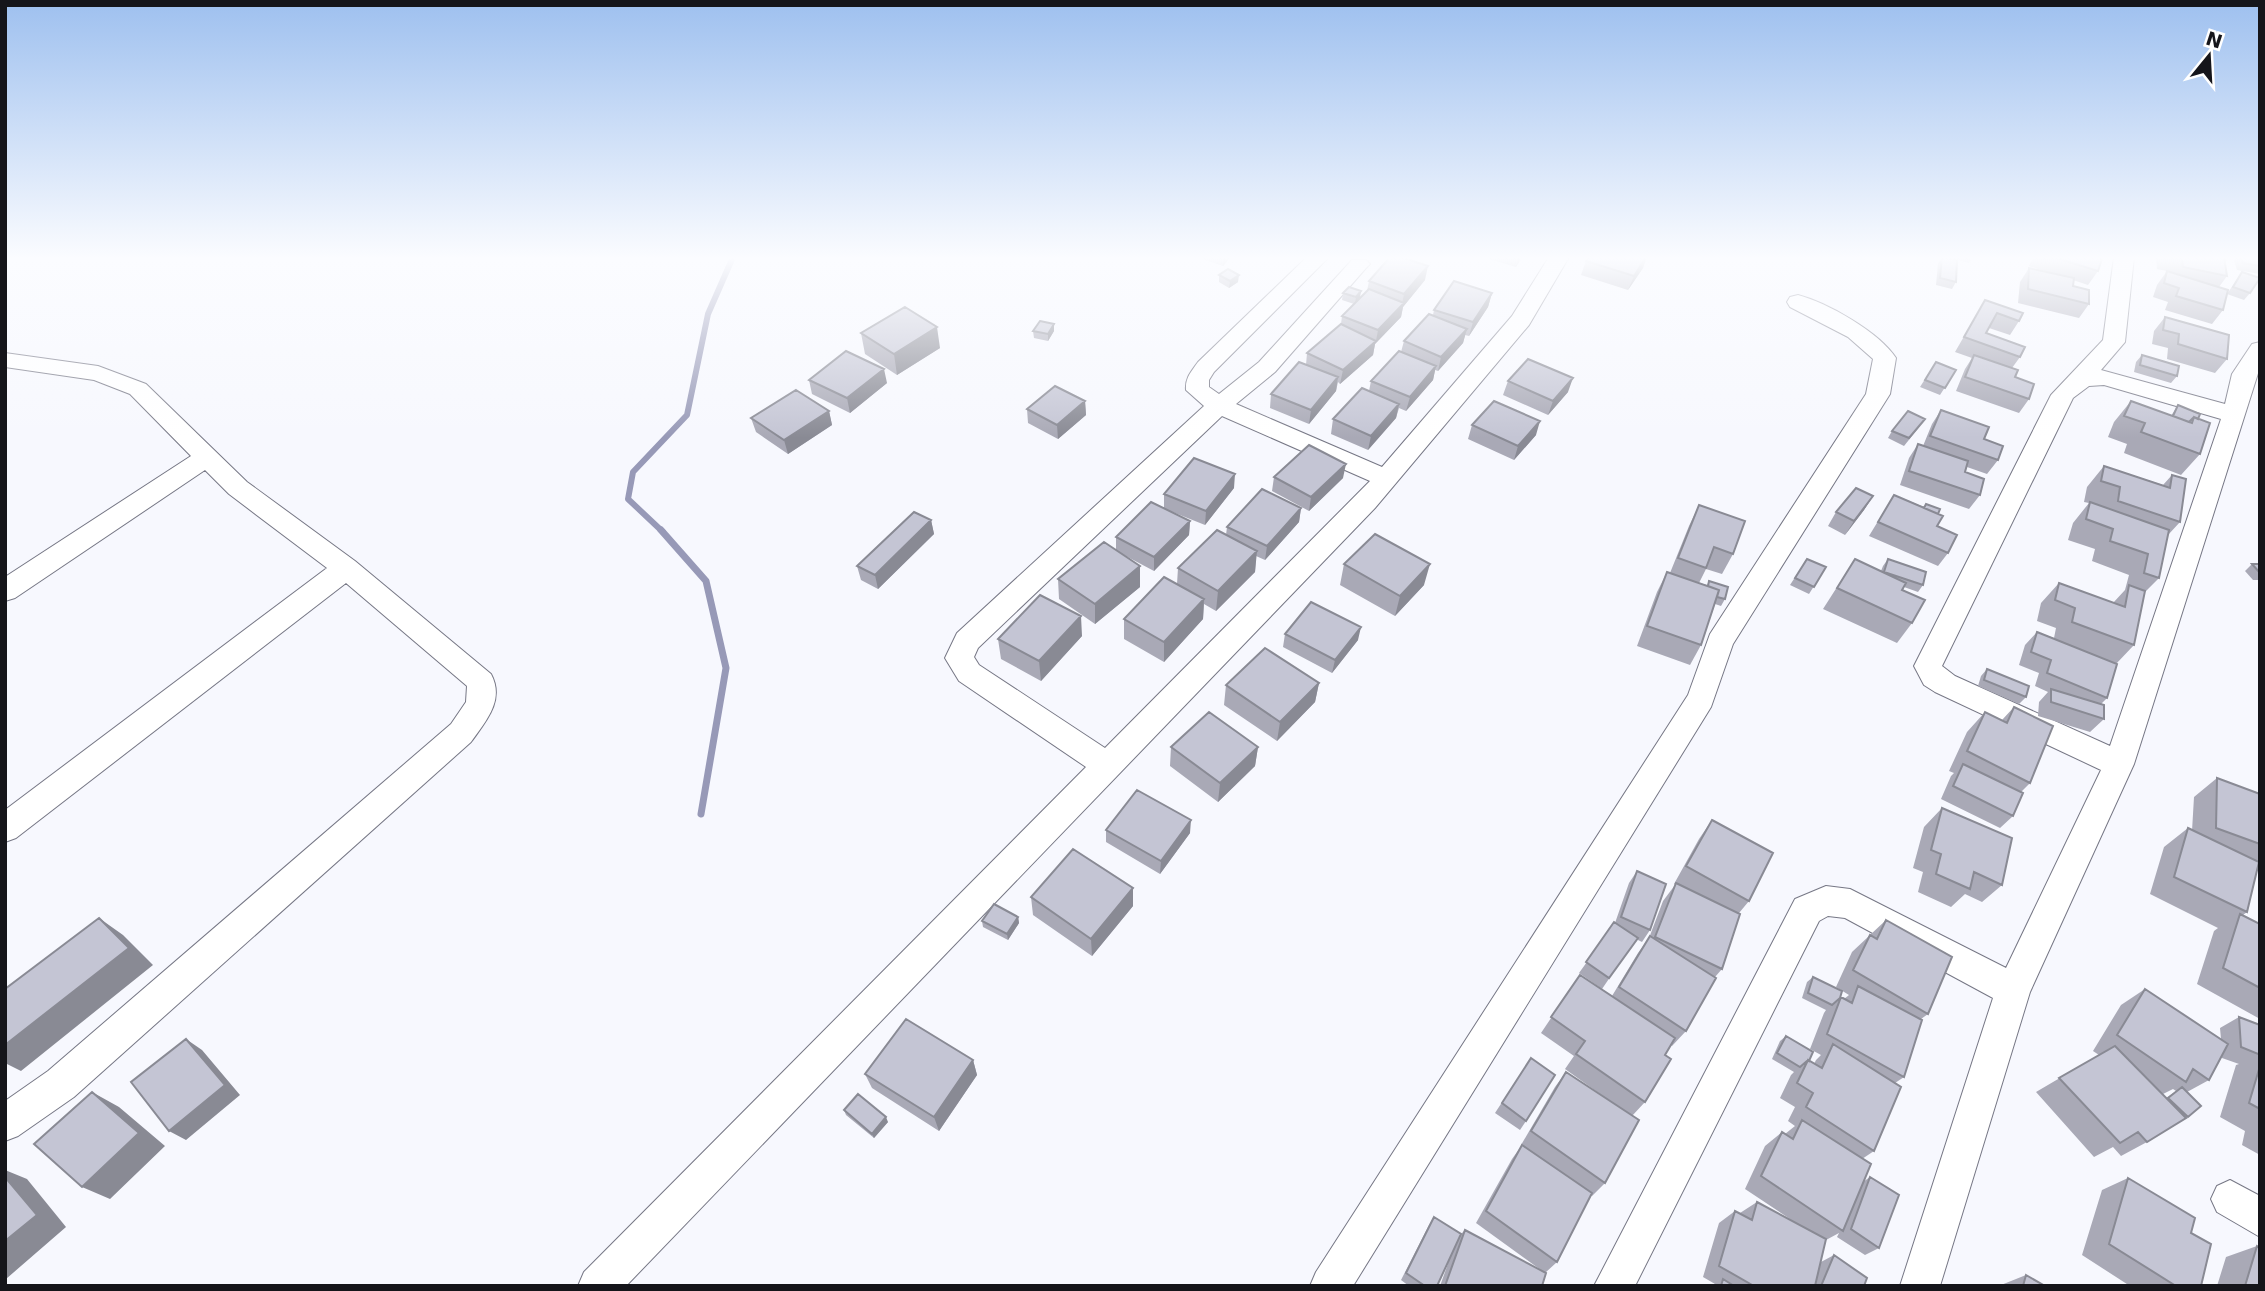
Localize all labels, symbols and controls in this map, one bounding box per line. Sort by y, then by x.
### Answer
north arrow [2174,21,2244,91]
text: N [2203,27,2225,53]

